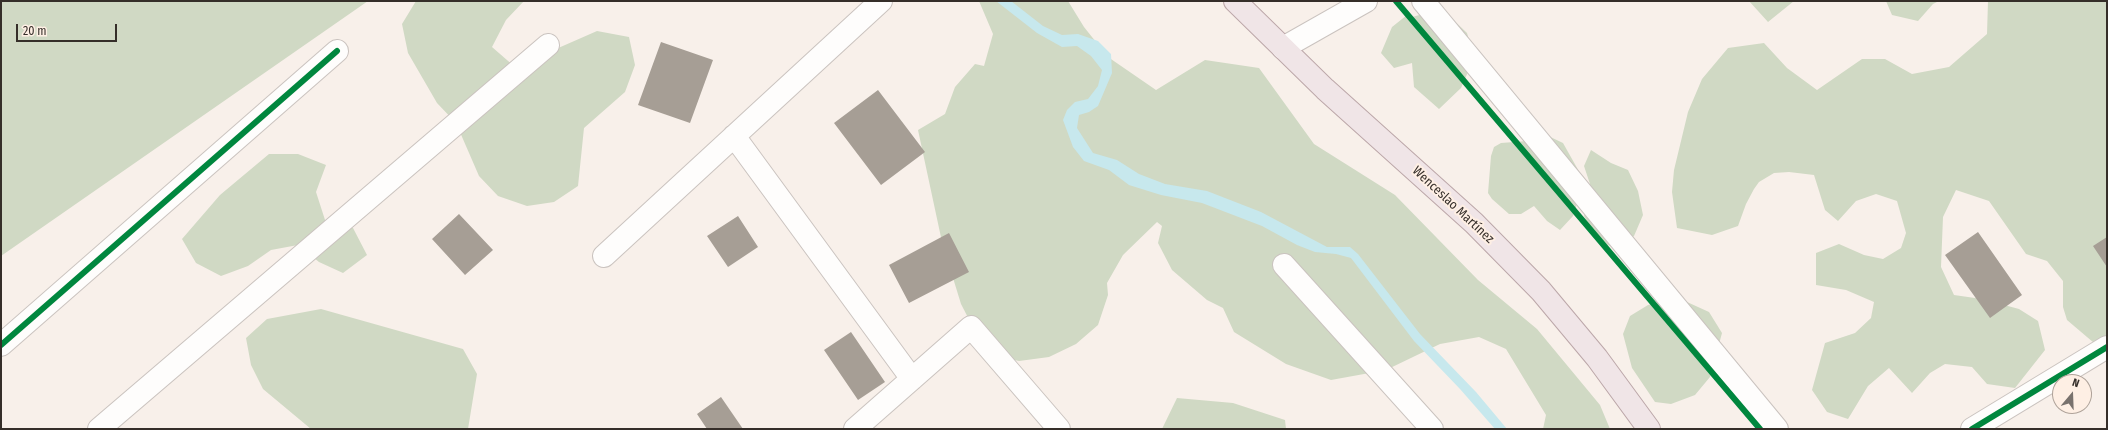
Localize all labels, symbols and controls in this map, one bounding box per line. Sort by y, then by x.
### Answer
scale bar [18,16,119,42]
text: 20 m [23,24,47,38]
street label: Wenceslao Martínez [1409,163,1497,247]
north arrow [2052,374,2092,414]
text: N [2071,376,2081,390]

